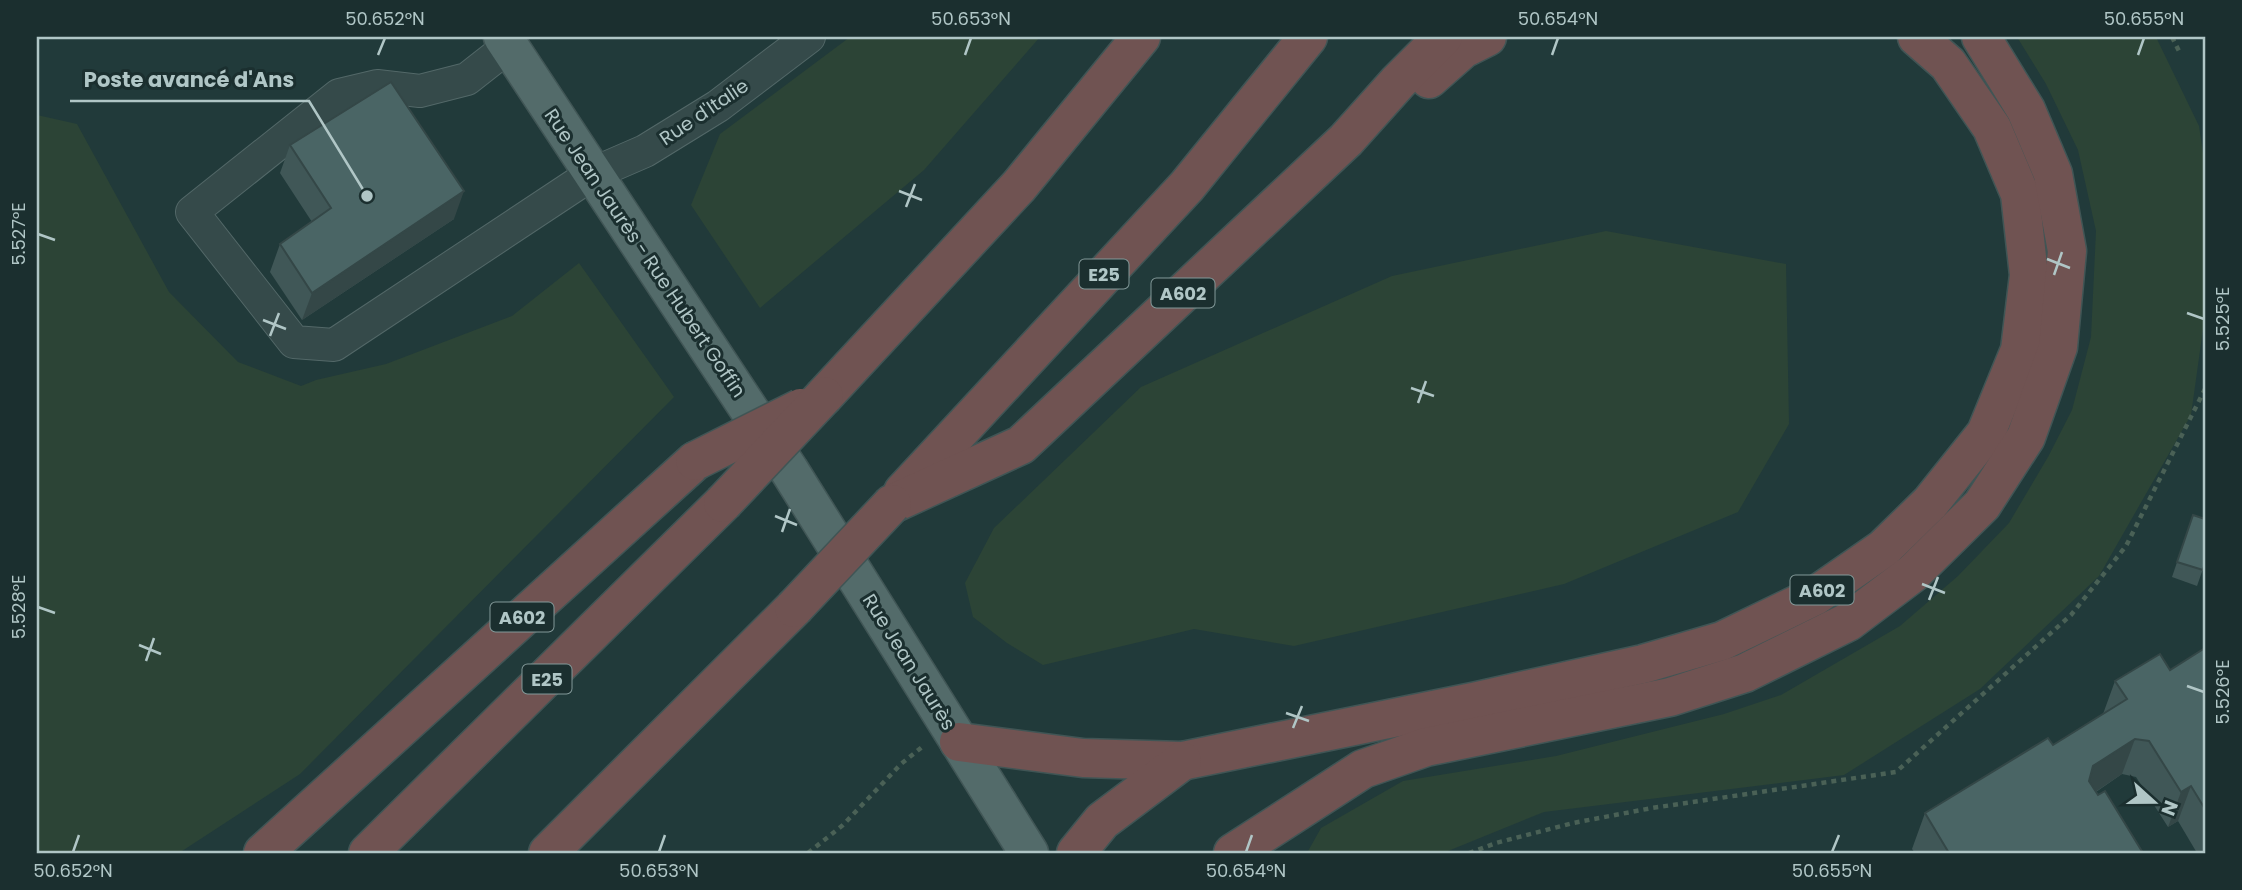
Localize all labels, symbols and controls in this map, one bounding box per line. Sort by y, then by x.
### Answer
text: 50.652°N [345,6,425,31]
text: 50.653°N [931,6,1011,31]
text: 50.654°N [1518,6,1598,31]
text: 50.655°N [2104,6,2184,31]
callout: Poste avancé d'Ans [70,59,309,101]
text: Poste avancé d'Ans [84,65,294,94]
street label: Rue d'Italie [654,72,754,152]
street label: Rue Jean Jaurès - Rue Hubert Goffin [538,103,752,403]
text: 5.527°E [6,202,31,266]
road number: E25 [1080,260,1128,288]
road number: A602 [1152,278,1214,307]
text: 5.525°E [2210,287,2235,351]
text: 5.528°E [6,575,31,639]
road number: A602 [1790,576,1854,604]
street label: Rue Jean Jaurès [856,589,962,735]
road number: A602 [490,602,554,632]
text: 5.526°E [2210,660,2235,724]
road number: E25 [522,664,572,694]
north arrow [2120,768,2190,838]
text: N [2154,796,2185,819]
text: 50.652°N [33,858,113,883]
text: 50.653°N [619,858,699,883]
text: 50.654°N [1206,858,1286,883]
text: 50.655°N [1792,858,1872,883]

